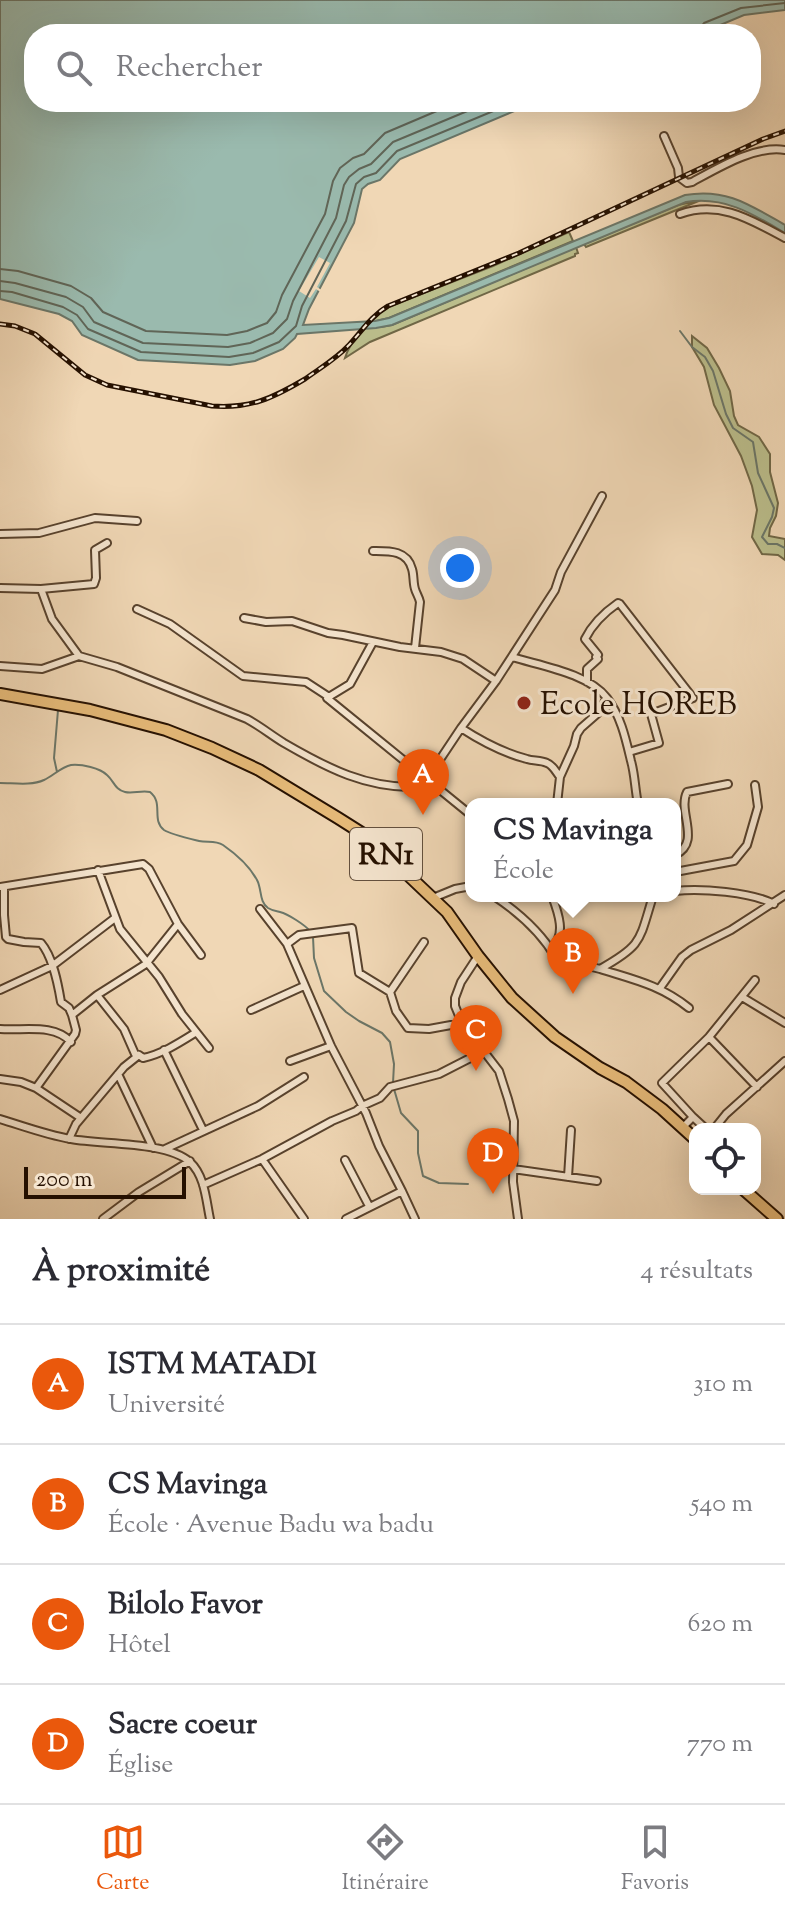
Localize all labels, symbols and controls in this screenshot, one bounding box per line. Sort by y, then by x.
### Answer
search box [24,24,761,112]
icon: search [52,46,96,90]
text: Rechercher [116,47,263,90]
your location [440,548,480,588]
place label: Ecole HOREB [540,683,737,729]
marker: Ecole HOREB [515,694,533,712]
pin: A [397,749,449,815]
popup [465,798,681,902]
text: CS Mavinga [493,810,653,853]
road number: RN1 [350,828,422,880]
text: École [493,853,554,890]
pin: B [547,928,599,994]
pin: C [450,1005,502,1071]
map controls [689,1123,761,1195]
button: locate [689,1123,761,1195]
pin: D [467,1128,519,1194]
scale bar [24,1163,186,1199]
text: 200 m [36,1165,92,1197]
text: À proximité [32,1247,210,1296]
text: 4 résultats [641,1253,753,1290]
text: ISTM MATADI [108,1344,316,1387]
text: A [47,1366,69,1403]
text: 310 m [693,1366,753,1403]
text: Université [108,1387,225,1424]
text: CS Mavinga [108,1464,268,1507]
text: B [50,1486,66,1523]
text: 540 m [690,1486,753,1523]
text: École · Avenue Badu wa badu [108,1507,434,1544]
text: Bilolo Favor [108,1584,263,1627]
text: C [48,1606,68,1643]
text: 620 m [687,1606,753,1643]
text: Hôtel [108,1627,171,1664]
text: Sacre coeur [108,1704,257,1747]
text: D [48,1726,68,1763]
text: 770 m [687,1726,753,1763]
text: Église [108,1747,173,1784]
tab: Carte [96,1820,149,1900]
tab: Itinéraire [342,1820,429,1900]
tab: Favoris [621,1820,689,1900]

